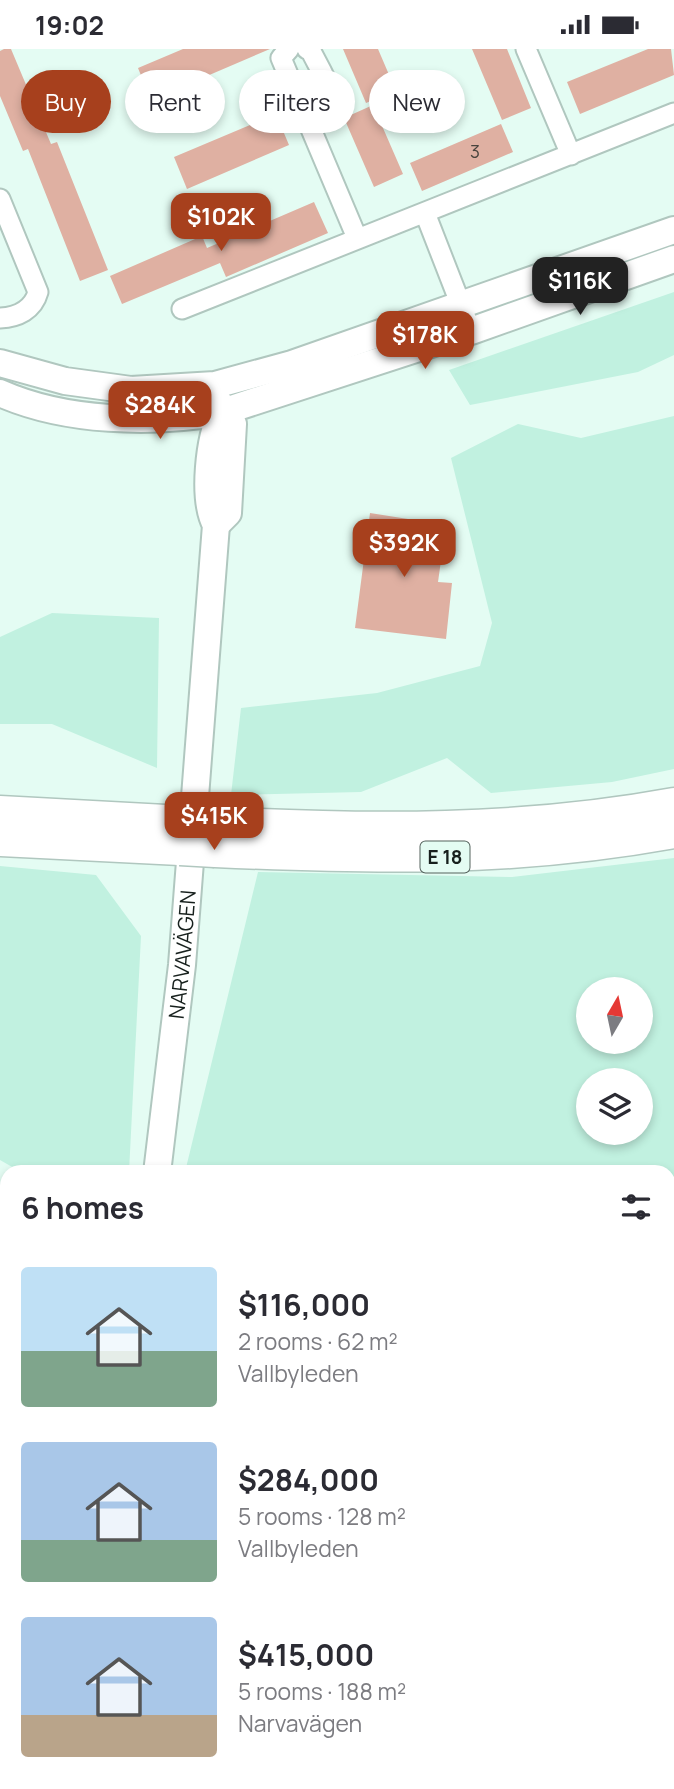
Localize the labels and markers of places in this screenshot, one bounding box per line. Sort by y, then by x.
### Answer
pin: $102K [172,193,270,253]
pin: $116K [531,257,629,317]
pin: $178K [376,311,474,371]
pin: $284K [111,381,209,441]
pin: $392K [355,519,453,579]
pin: $415K [165,793,263,852]

